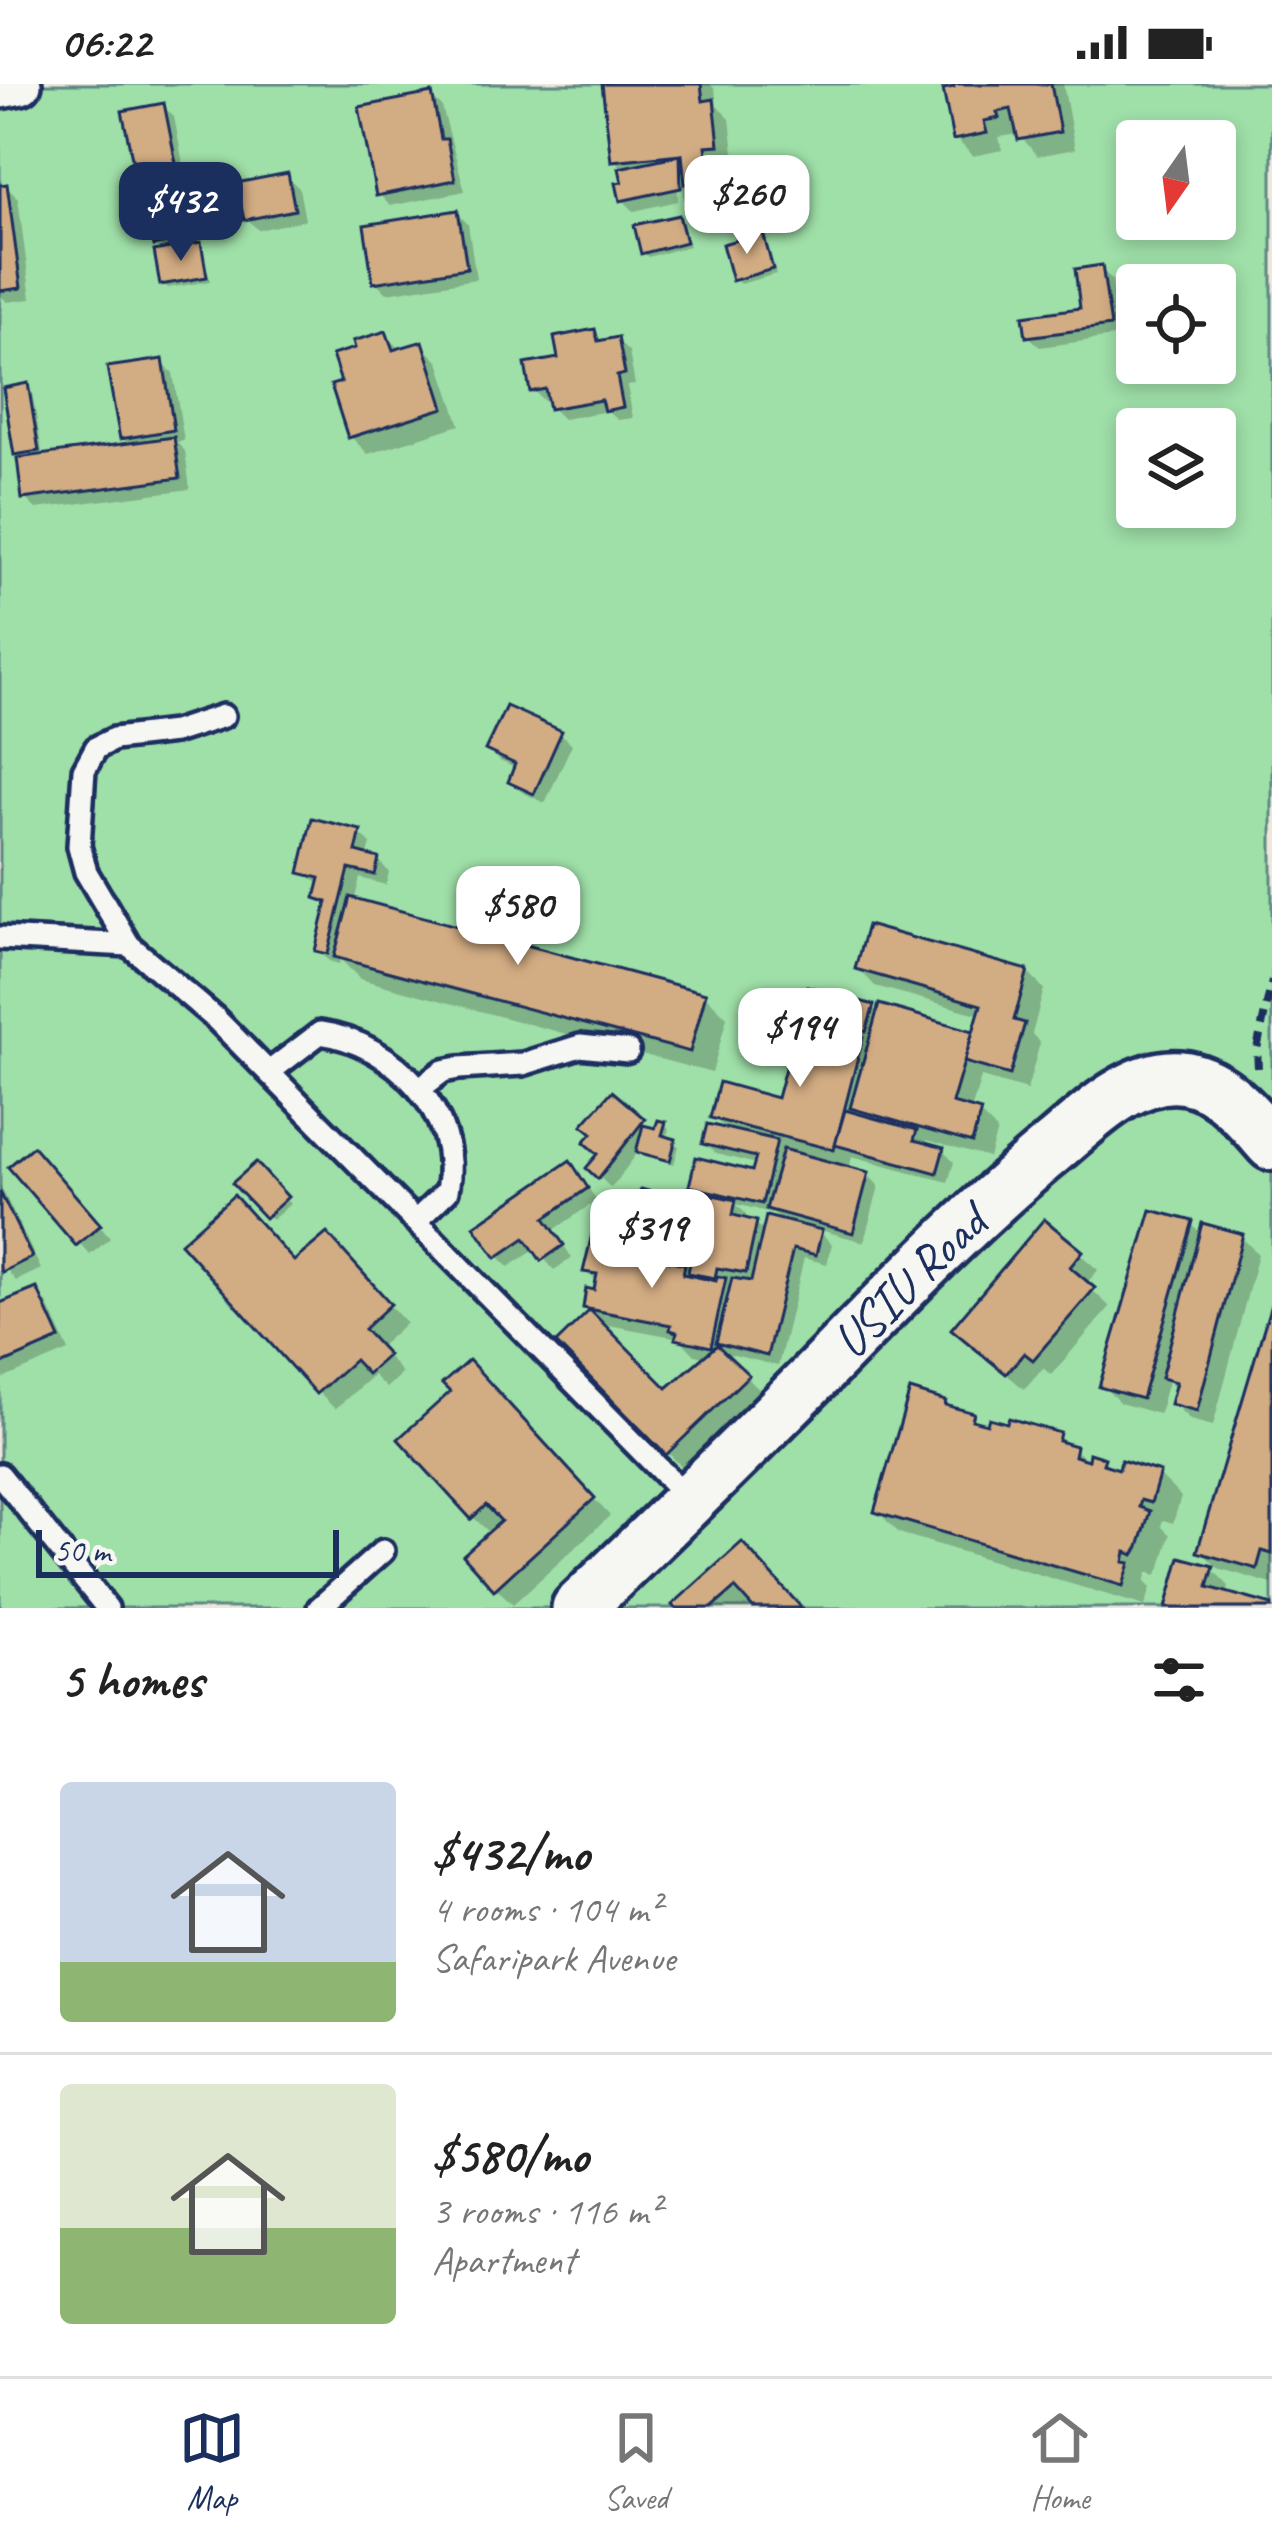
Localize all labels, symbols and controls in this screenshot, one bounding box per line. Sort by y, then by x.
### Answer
text: 06:22 [60,14,151,71]
north arrow [1116,120,1236,240]
map controls [1116,120,1236,528]
pin: $260 [676,155,818,257]
pin: $432 [110,162,252,264]
text: $260 [711,169,783,218]
text: $432 [146,176,216,225]
button: locate [1116,264,1236,384]
button: layers [1116,408,1236,528]
pin: $580 [447,866,589,968]
text: $580 [483,880,553,929]
pin: $194 [729,988,871,1090]
text: $194 [765,1002,835,1051]
street label: USIU Road [818,1186,1004,1371]
pin: $319 [581,1189,723,1291]
text: $319 [617,1203,687,1252]
scale bar [36,1524,339,1577]
text: 50 m [54,1530,110,1572]
icon: filters [1146,1647,1212,1713]
text: 5 homes [60,1648,203,1712]
text: $432/mo [432,1821,589,1885]
icon: home [156,1830,300,1974]
text: 4 rooms · 104 m² [432,1885,660,1934]
text: Safaripark Avenue [432,1934,675,1983]
text: $580/mo [432,2123,588,2187]
icon: home [156,2132,300,2276]
text: 3 rooms · 116 m² [432,2187,660,2236]
text: Apartment [432,2236,575,2285]
tab: Map [179,2405,245,2519]
tab: Saved [603,2405,669,2519]
tab: Home [1027,2405,1093,2519]

